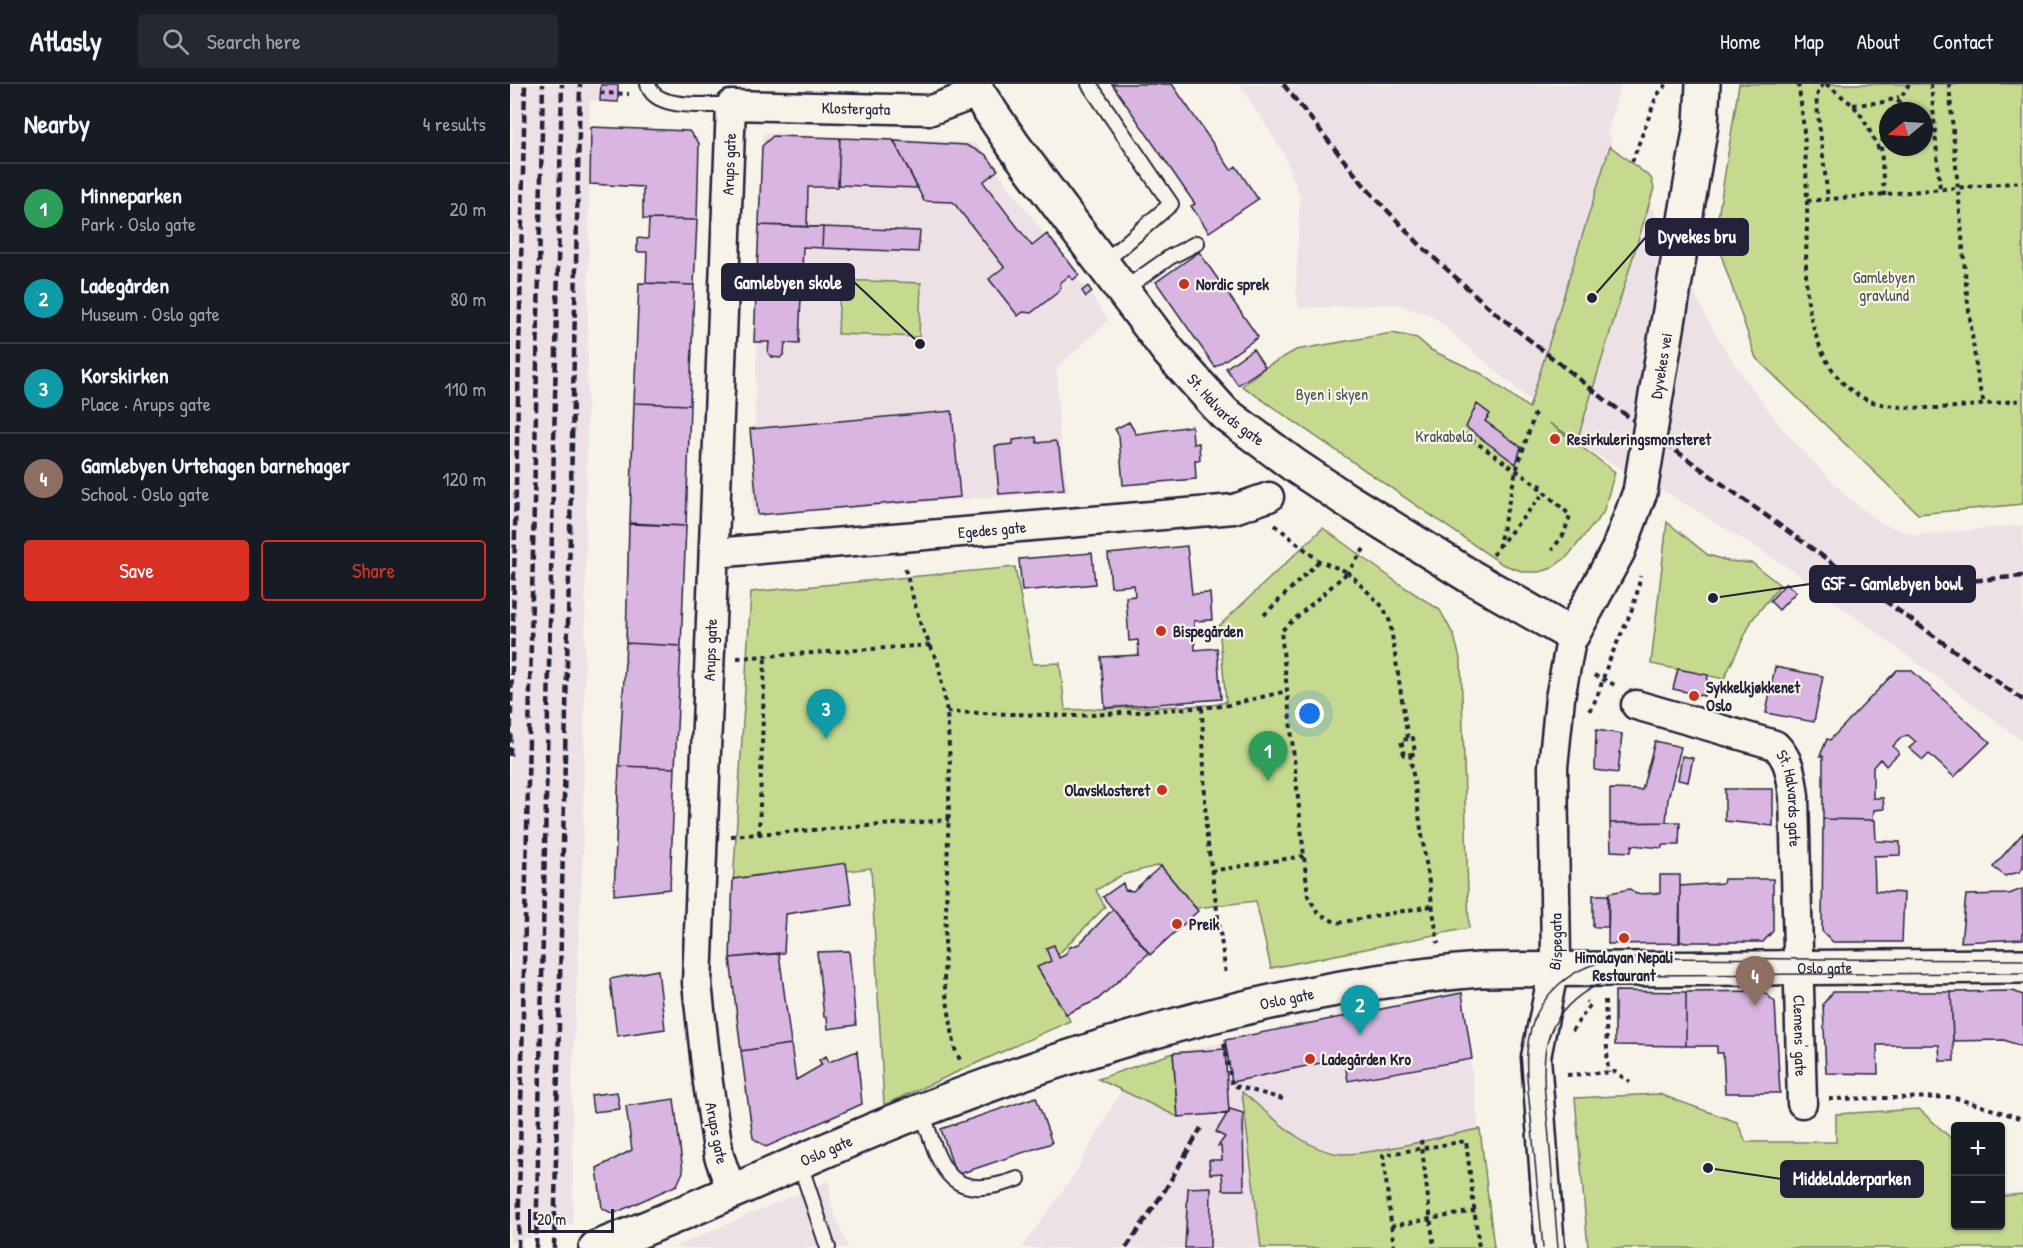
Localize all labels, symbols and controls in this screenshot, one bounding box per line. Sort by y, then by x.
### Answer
search box [138,14,558,68]
text: Atlasly [30,22,102,60]
icon: search [159,25,192,58]
text: Search here [207,26,301,56]
text: Home [1720,27,1761,56]
text: Map [1794,27,1824,56]
text: About [1857,27,1900,56]
text: Contact [1933,27,1993,56]
street label: Klostergata [821,96,890,120]
north arrow [1879,102,1933,156]
text: Nearby [24,106,90,141]
text: 4 results [423,110,486,137]
street label: Arups gate [717,132,741,196]
text: Minneparken [81,180,182,210]
text: 1 [40,195,47,222]
text: 20 m [449,195,486,222]
text: Park · Oslo gate [81,210,196,237]
callout: Dyvekes bru [1646,219,1748,255]
text: Dyvekes bru [1658,224,1737,250]
callout: Gamlebyen skole [722,264,854,300]
park label: Gamlebyen gravlund [1853,266,1915,306]
text: Ladegården [81,270,169,300]
text: Gamlebyen skole [734,270,843,296]
place label: Nordic sprek [1196,273,1269,296]
marker: Nordic sprek [1177,277,1191,291]
text: 2 [39,285,48,312]
text: 80 m [450,285,486,312]
text: Museum · Oslo gate [81,300,220,327]
street label: Dyvekes vei [1645,331,1677,400]
text: Korskirken [81,360,169,390]
street label: St. Halvards gate [1182,369,1270,451]
text: 3 [39,375,48,402]
text: 110 m [444,375,486,402]
park label: Byen i skyen [1296,383,1368,405]
text: Place · Arups gate [81,390,211,417]
park label: Krakabøla [1415,425,1473,447]
place label: Resirkuleringsmonsteret [1567,428,1712,451]
marker: Resirkuleringsmonsteret [1548,432,1562,446]
text: Gamlebyen Urtehagen barnehager [81,450,350,480]
text: 4 [40,465,47,492]
text: 120 m [442,465,486,492]
text: School · Oslo gate [81,480,209,507]
street label: Egedes gate [957,516,1028,543]
button: Save [24,540,249,601]
button: Share [261,540,486,601]
callout: GSF - Gamlebyen bowl [1810,566,1975,602]
text: GSF - Gamlebyen bowl [1821,571,1964,597]
street label: Arups gate [698,618,722,681]
place label: Bispegården [1173,620,1243,643]
marker: Bispegården [1154,624,1168,638]
place label: Sykkelkjøkkenet Oslo [1706,676,1800,716]
marker: Sykkelkjøkkenet Oslo [1687,689,1701,703]
pin: 3 [806,690,846,739]
your location [1295,699,1324,728]
pin: 1 [1248,732,1287,781]
street label: St. Halvards gate [1771,745,1806,848]
place label: Olavsklosteret [1065,779,1150,801]
marker: Olavsklosteret [1155,783,1169,797]
place label: Preik [1189,913,1220,935]
street label: Bispegata [1543,913,1567,972]
marker: Preik [1170,917,1184,931]
marker: Himalayan Nepali Restaurant [1617,931,1631,945]
place label: Himalayan Nepali Restaurant [1575,946,1673,986]
pin: 4 [1736,956,1774,1006]
street label: Oslo gate [1797,956,1853,979]
street label: Oslo gate [1258,982,1316,1015]
pin: 2 [1340,986,1380,1035]
street label: Clemens' gate [1788,995,1812,1077]
place label: Ladegården Kro [1322,1048,1411,1071]
marker: Ladegården Kro [1303,1052,1317,1066]
street label: Arups gate [700,1100,734,1166]
map controls [1951,1122,2005,1230]
button: + [1951,1122,2005,1176]
street label: Oslo gate [797,1129,856,1171]
callout: Middelalderparken [1781,1161,1923,1197]
text: Middelalderparken [1793,1166,1911,1192]
button: − [1951,1176,2005,1230]
scale bar [528,1206,614,1234]
text: 20 m [537,1208,566,1230]

